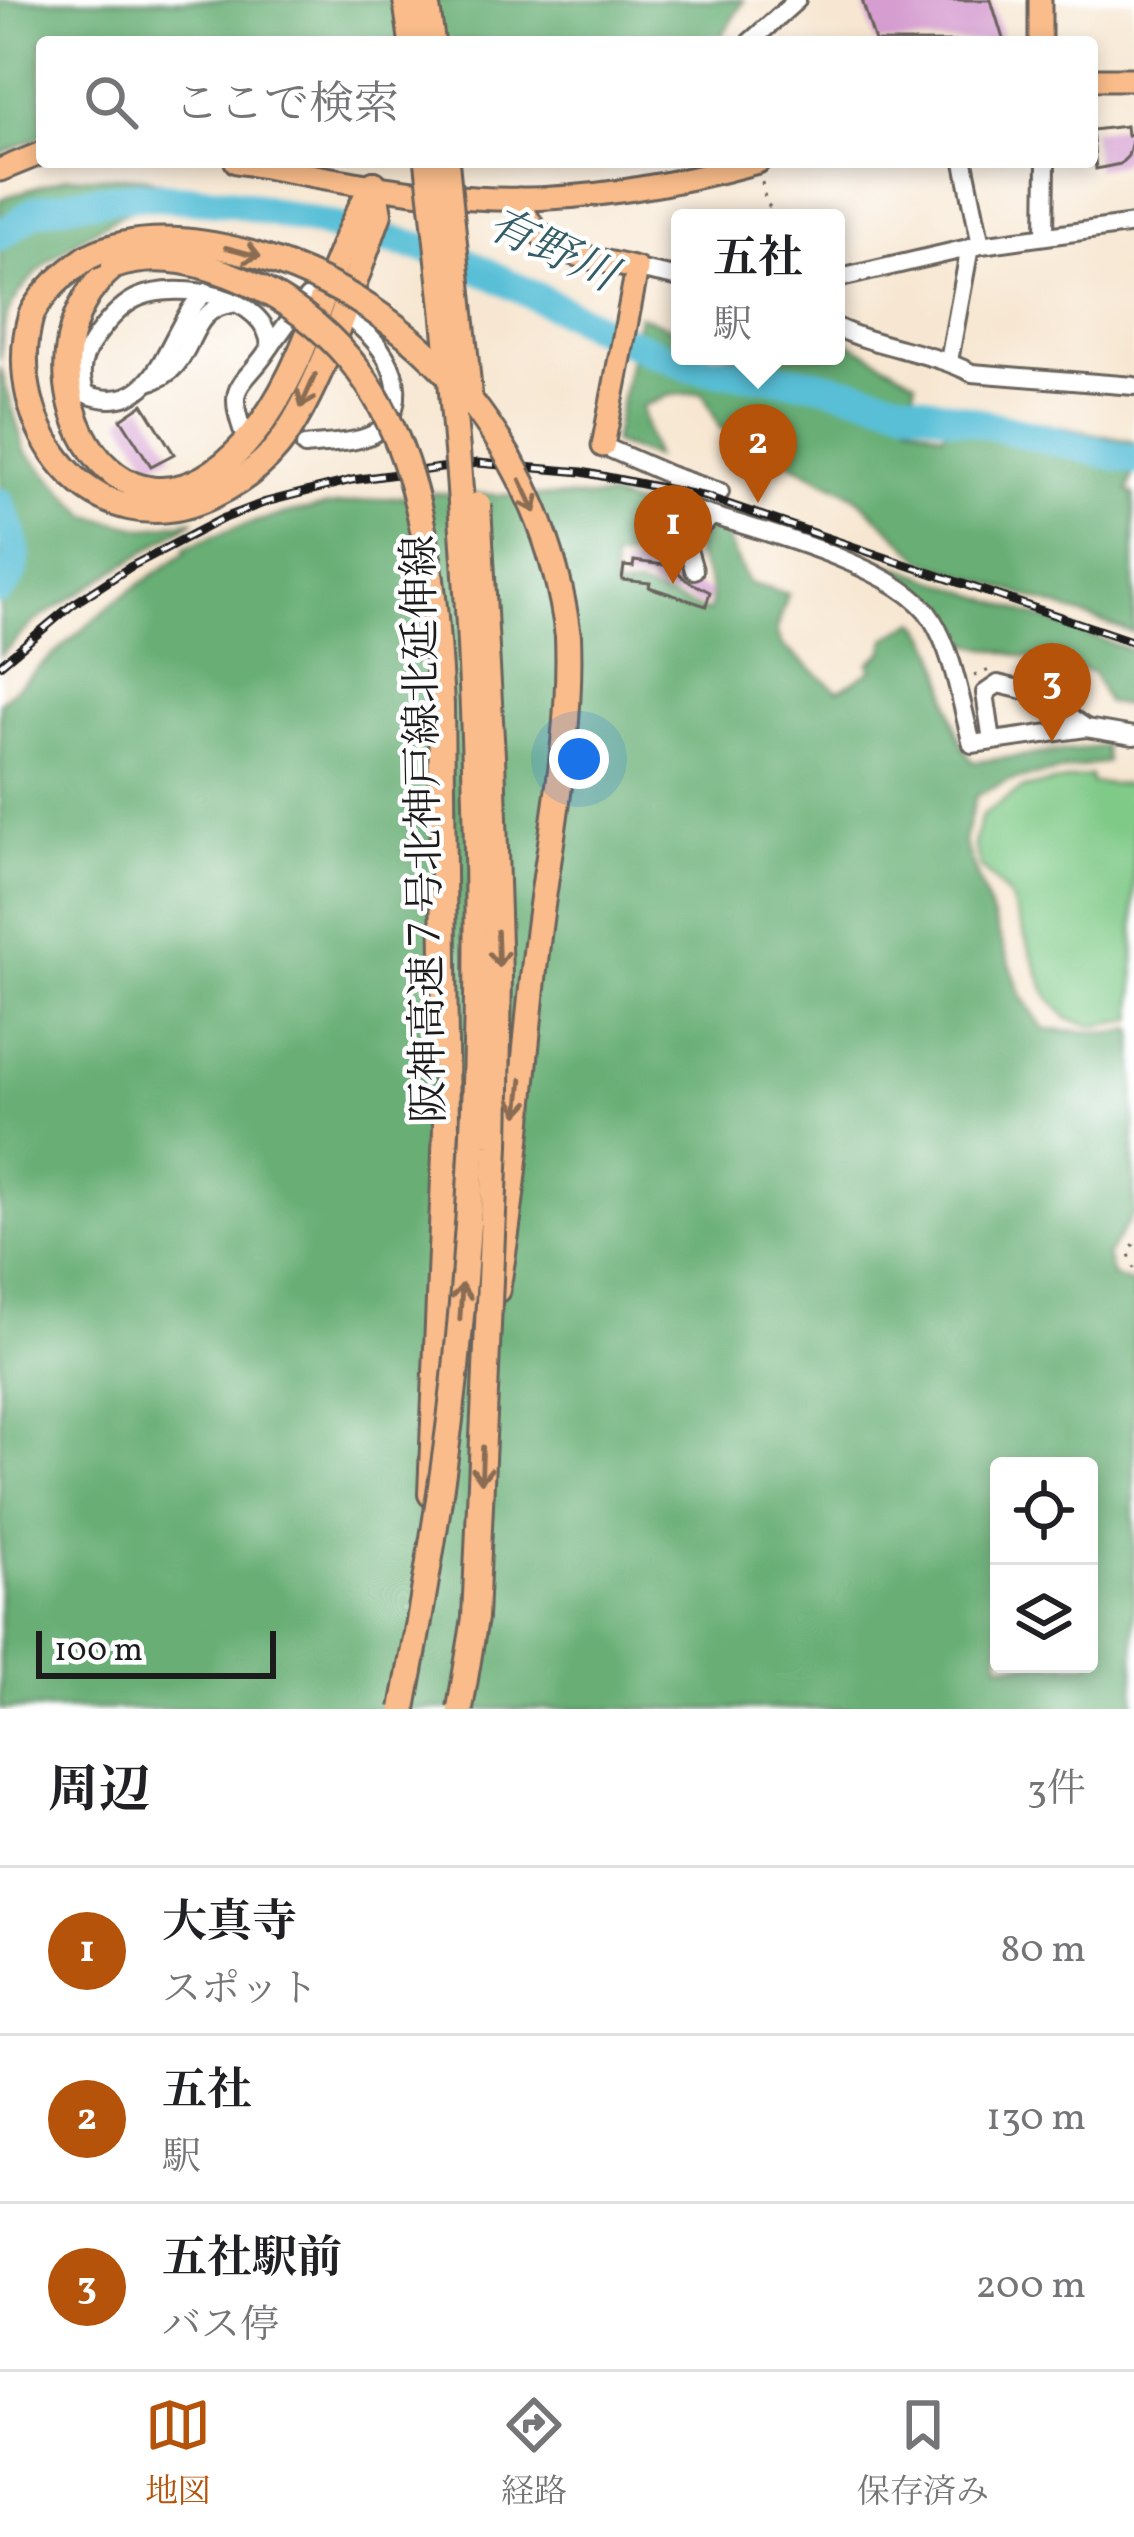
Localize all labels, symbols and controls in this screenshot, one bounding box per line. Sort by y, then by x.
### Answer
search box [36,36,1098,168]
icon: search [78,69,144,135]
text: ここで検索 [174,75,399,138]
water label: 有野川 [477,195,630,311]
popup [671,209,845,365]
text: 五社 [713,229,803,292]
one-way arrow [223,242,261,264]
text: 駅 [713,300,752,354]
one-way arrow [296,372,318,408]
pin: 2 [719,404,797,503]
one-way arrow [519,477,541,513]
pin: 1 [634,485,712,584]
street label: 阪神高速７号北神戸線北延伸線 [392,535,462,1123]
pin: 3 [1013,643,1091,742]
your location [549,729,609,789]
one-way arrow [486,929,509,968]
one-way arrow [508,1076,531,1115]
one-way arrow [450,1283,473,1322]
one-way arrow [470,1445,493,1484]
map controls [990,1457,1098,1673]
button: locate [990,1457,1098,1565]
button: layers [990,1565,1098,1673]
scale bar [36,1625,276,1678]
text: 100 m [54,1629,143,1675]
text: 周辺 [48,1757,150,1828]
text: 3件 [1027,1764,1086,1818]
text: 大真寺 [162,1893,297,1956]
text: 1 [79,1924,95,1978]
text: 80 m [1000,1924,1086,1978]
text: スポット [162,1964,318,2018]
text: 五社 [162,2061,252,2124]
text: 2 [77,2092,97,2146]
text: 130 m [986,2092,1086,2146]
text: 駅 [162,2132,201,2186]
text: 五社駅前 [162,2229,342,2292]
text: 3 [77,2260,97,2314]
text: 200 m [975,2260,1086,2314]
text: バス停 [162,2300,279,2354]
tab: 地図 [145,2392,211,2517]
tab: 経路 [501,2392,567,2517]
tab: 保存済み [857,2392,989,2517]

